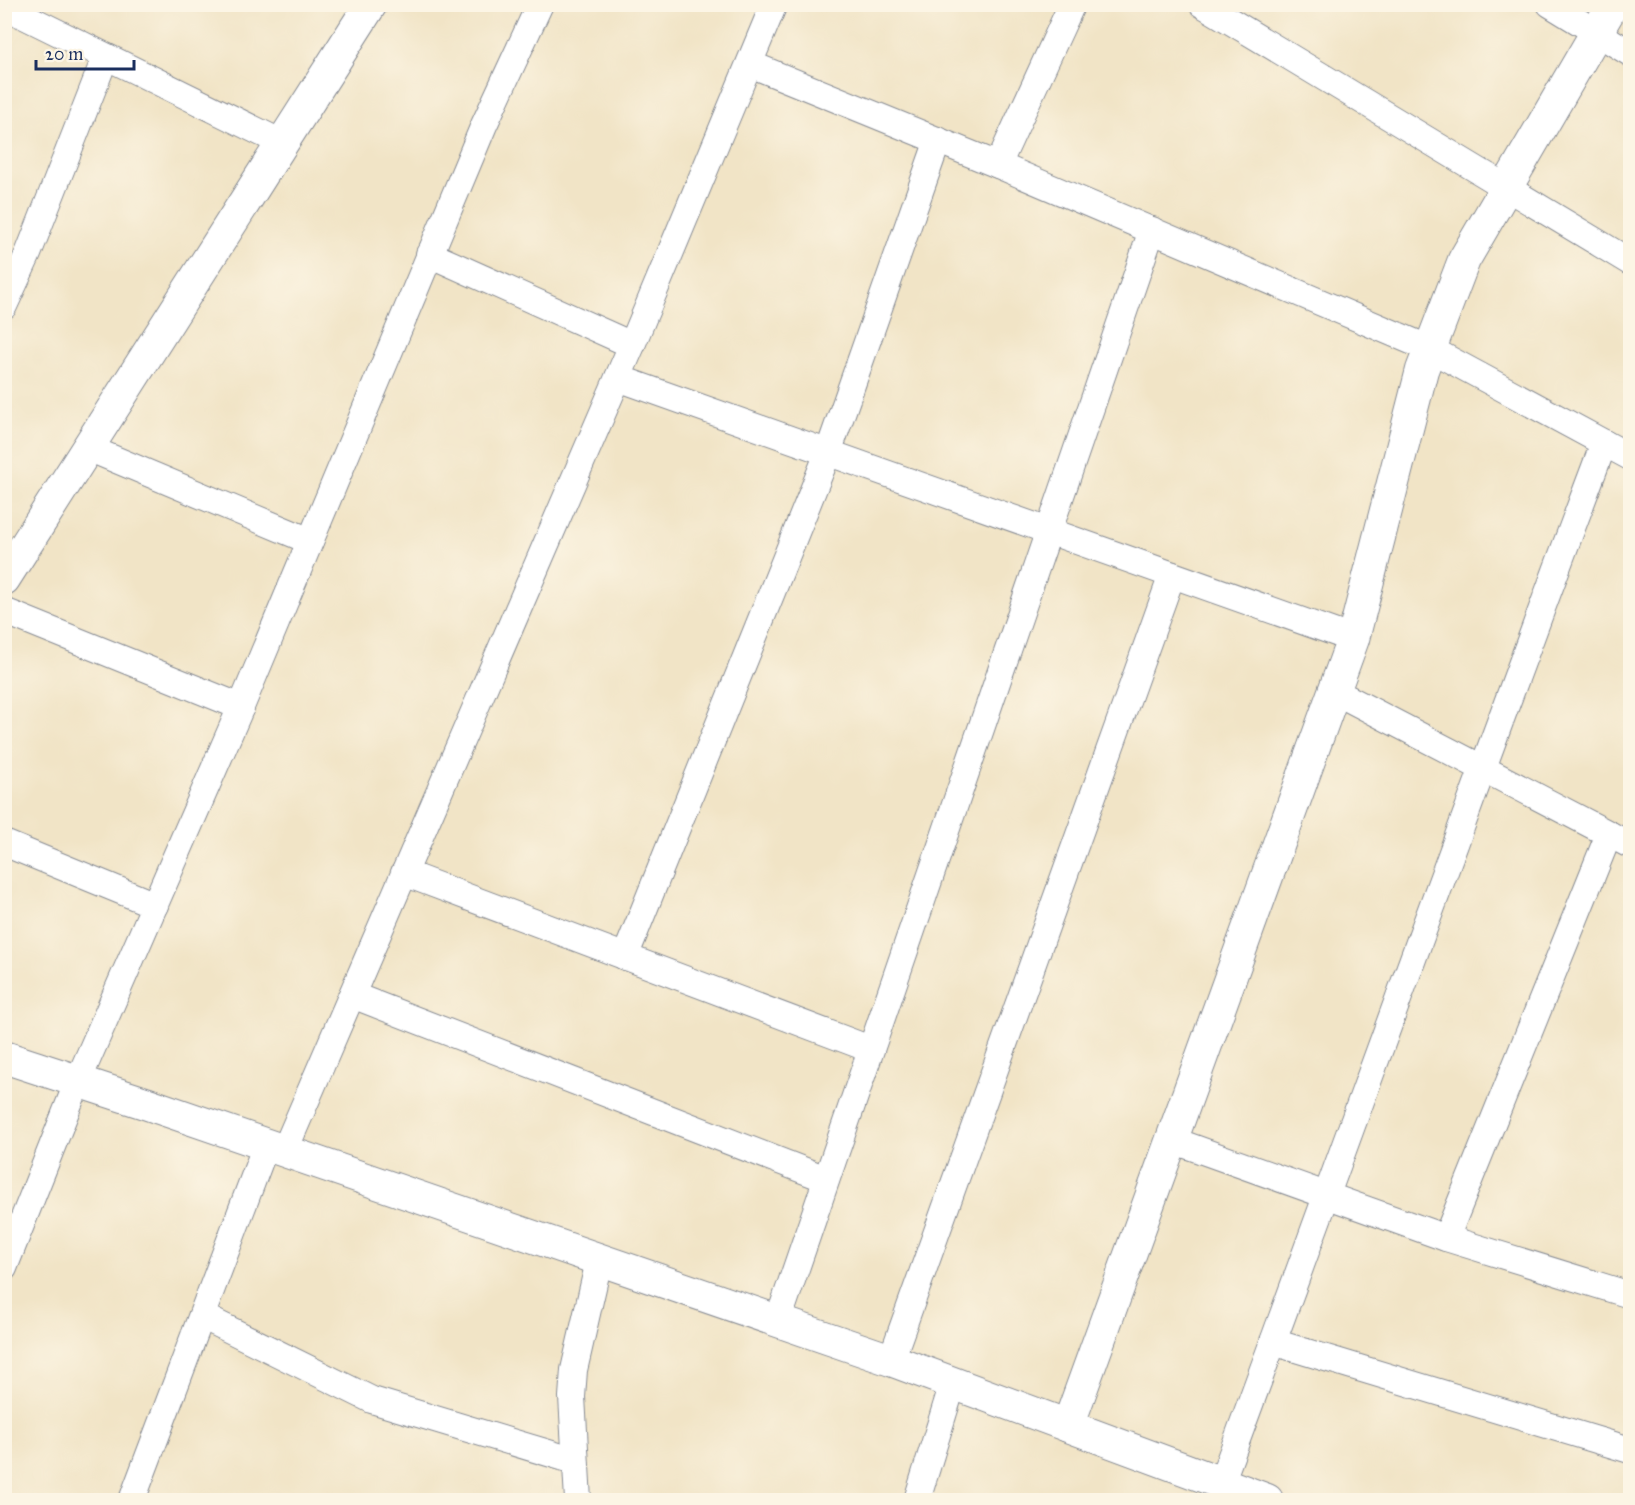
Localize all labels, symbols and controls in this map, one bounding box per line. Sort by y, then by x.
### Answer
scale bar [36,33,134,71]
text: 20 m [45,43,83,65]

